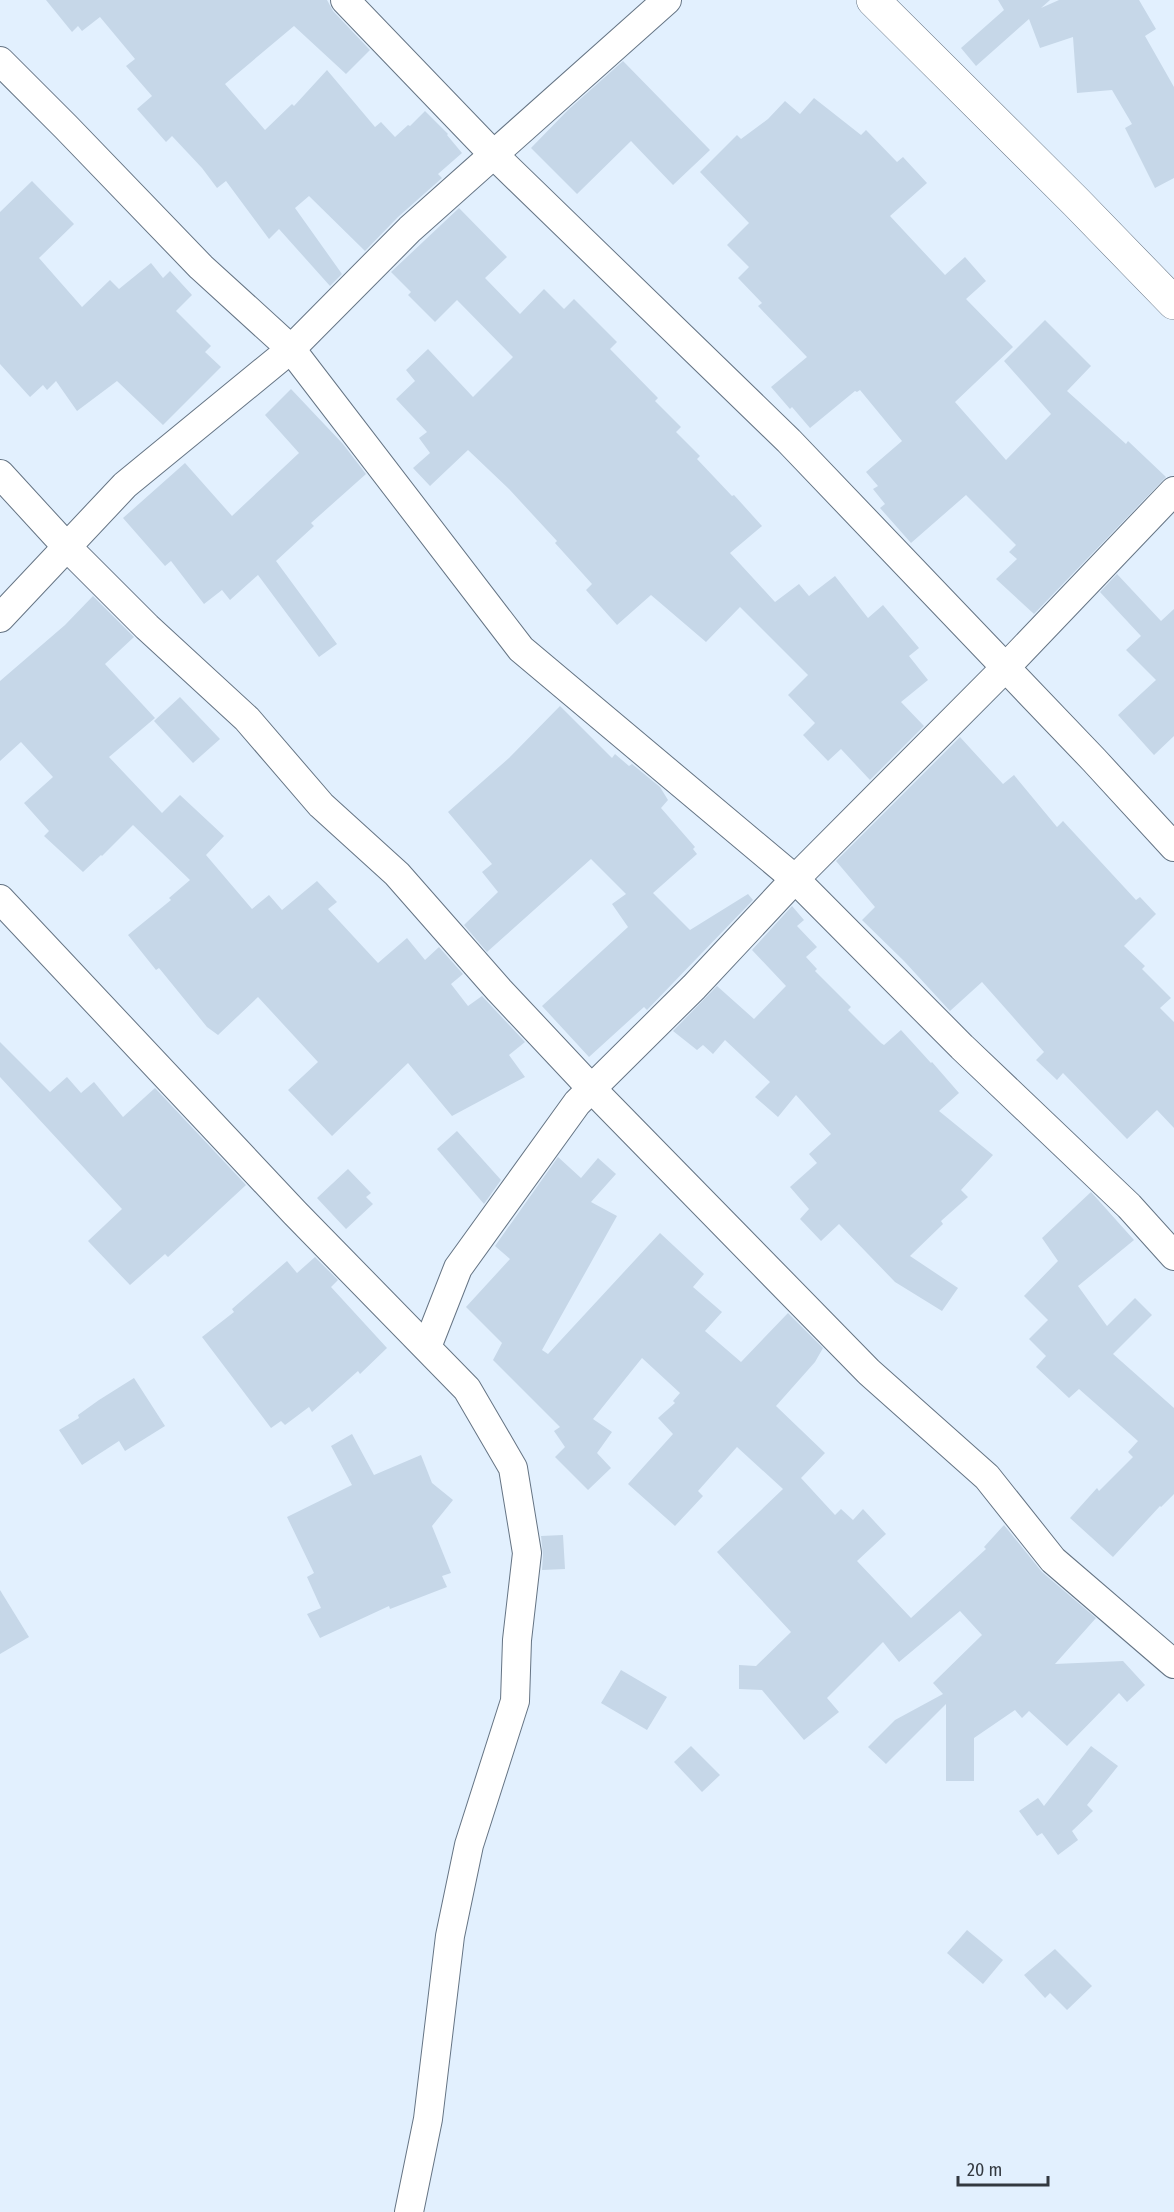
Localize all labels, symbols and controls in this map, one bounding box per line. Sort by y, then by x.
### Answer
scale bar [958,2149,1048,2187]
text: 20 m [967,2159,1002,2181]

